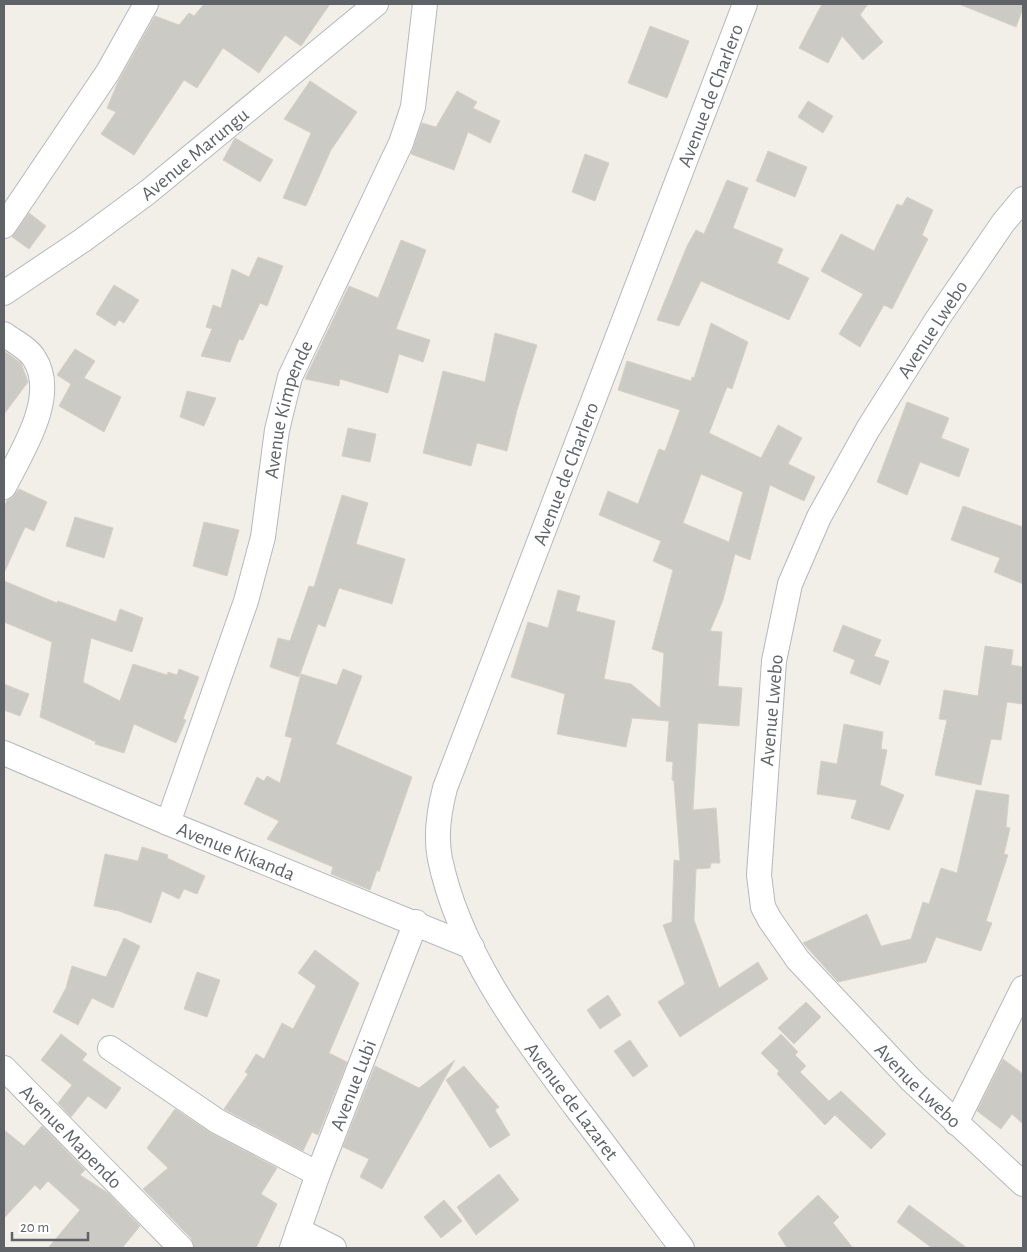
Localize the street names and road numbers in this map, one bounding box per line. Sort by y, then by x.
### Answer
street label: Avenue de Charlero [675,21,747,170]
street label: Avenue Marungu [137,105,253,205]
street label: Avenue Lwebo [894,277,972,382]
street label: Avenue Kimpende [262,338,317,480]
street label: Avenue de Charlero [530,400,603,548]
street label: Avenue Lwebo [757,653,787,767]
street label: Avenue Kikanda [174,819,298,885]
street label: Avenue Lubi [327,1037,380,1133]
street label: Avenue de Lazaret [521,1039,622,1165]
street label: Avenue Lwebo [871,1039,965,1132]
street label: Avenue Mapendo [16,1081,126,1193]

